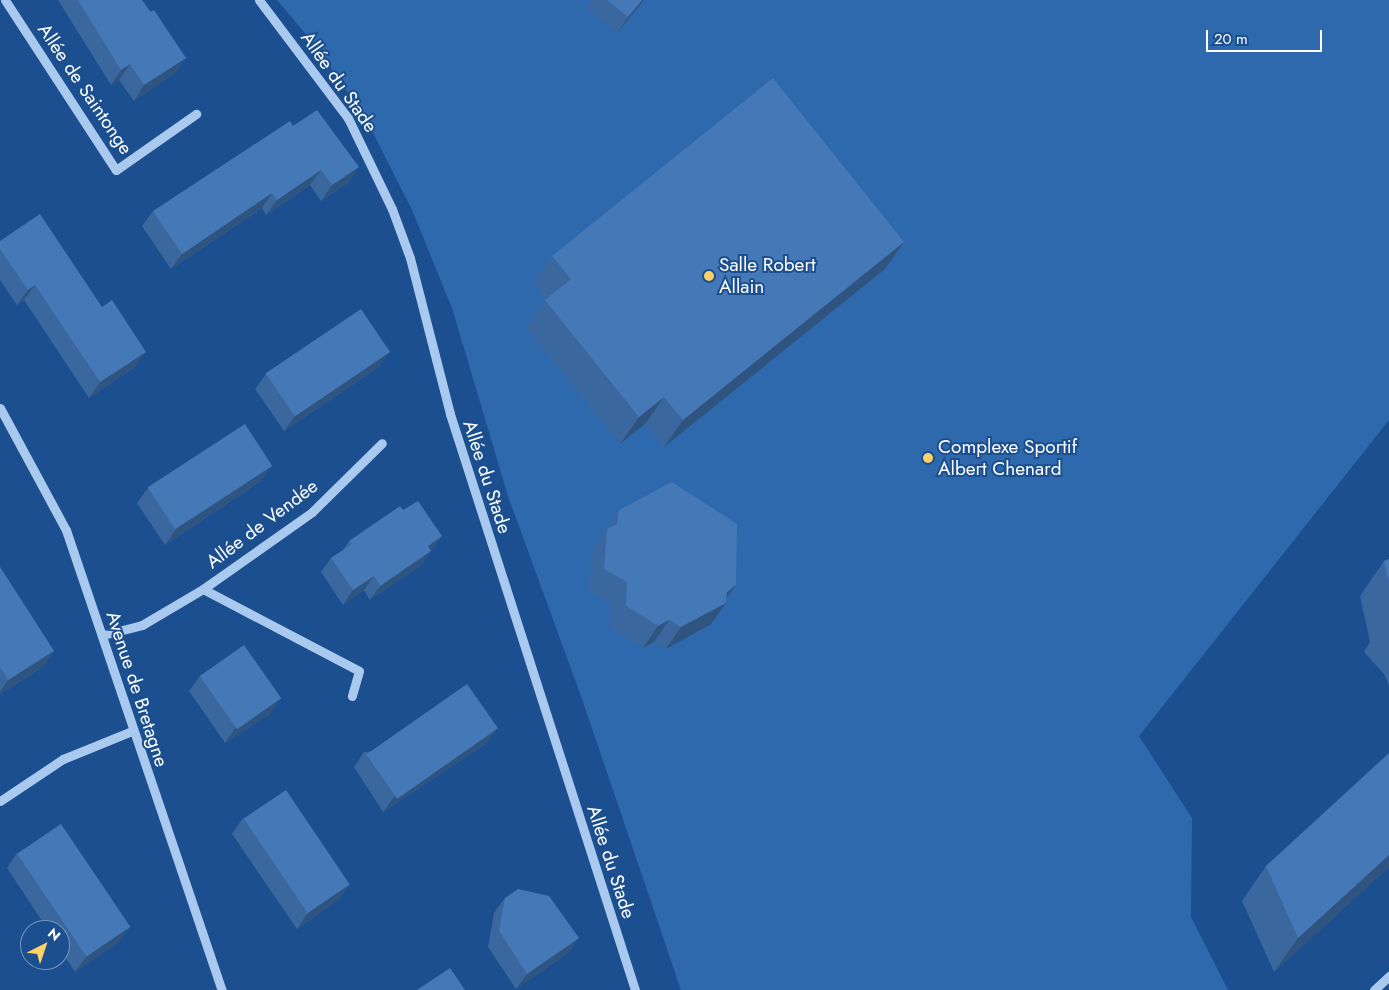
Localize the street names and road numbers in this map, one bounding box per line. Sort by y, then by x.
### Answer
street label: Allée de Saintonge [33,19,137,159]
street label: Allée du Stade [296,27,382,137]
street label: Allée du Stade [458,417,516,537]
street label: Allée de Vendée [202,475,322,573]
street label: Avenue de Bretagne [101,608,173,770]
street label: Allée du Stade [582,802,640,922]

